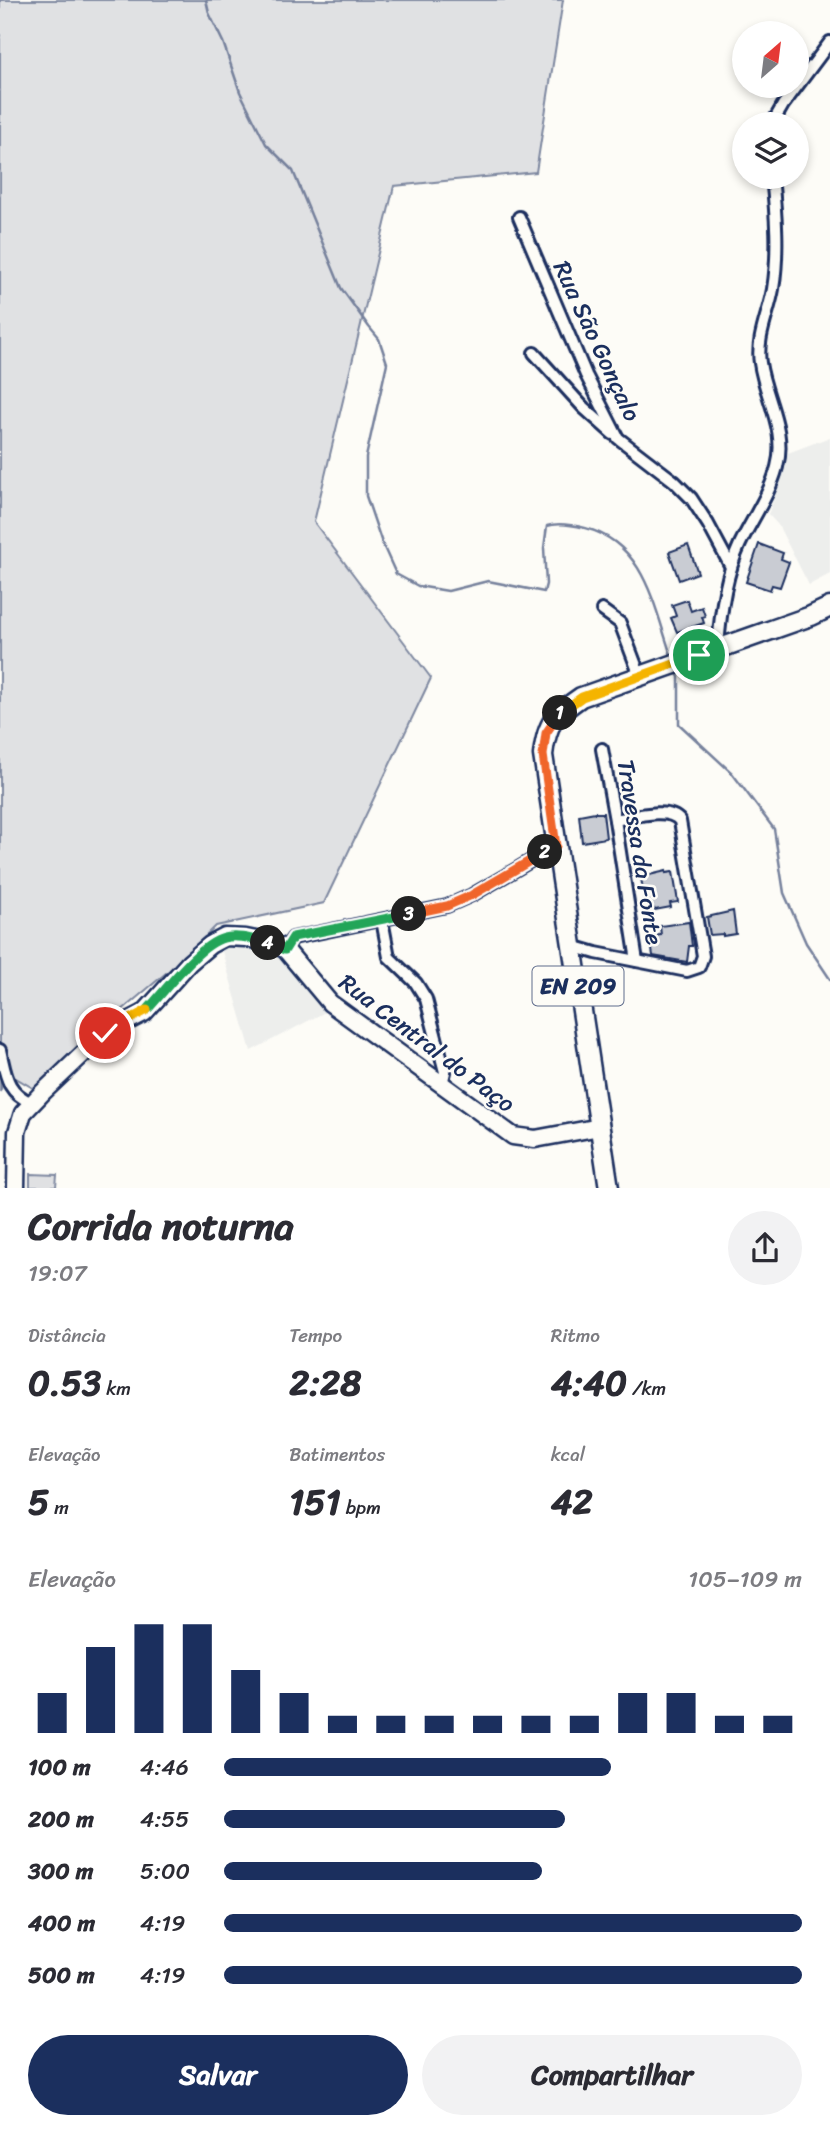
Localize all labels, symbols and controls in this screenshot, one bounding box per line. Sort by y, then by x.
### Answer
north arrow [732,21,808,98]
map controls [732,21,809,189]
button: layers [732,112,809,189]
street label: Rua São Gonçalo [541,253,653,429]
pin [669,625,729,685]
icon: arrive [680,636,718,674]
pin: 1 [542,696,578,730]
text: 1 [555,696,564,729]
street label: Travessa da Fonte [605,756,675,948]
pin: 2 [528,834,562,870]
text: 2 [539,835,550,868]
pin: 3 [392,897,426,932]
text: 3 [403,897,414,930]
pin: 4 [250,926,286,960]
text: 4 [262,926,273,959]
street label: Rua Central do Paço [329,962,525,1124]
road number: EN 209 [532,967,624,1006]
pin [75,1003,135,1063]
icon: check [86,1014,124,1052]
text: Corrida noturna [28,1193,294,1260]
button: share [728,1211,802,1285]
text: 19:07 [28,1253,87,1294]
text: Distância [28,1319,106,1352]
text: Tempo [289,1319,342,1352]
text: Ritmo [551,1319,600,1352]
text: 0.53 [28,1352,101,1414]
text: 2:28 [289,1352,361,1414]
text: 4:40 [551,1352,627,1414]
text: km [101,1372,131,1405]
text: /km [627,1372,666,1405]
text: Elevação [28,1438,101,1471]
text: Batimentos [289,1438,385,1471]
text: kcal [551,1438,585,1471]
text: 5 [28,1471,49,1533]
text: 151 [289,1471,341,1533]
text: 42 [551,1471,593,1533]
text: m [49,1491,69,1524]
text: bpm [341,1491,381,1524]
text: Elevação [28,1559,116,1600]
text: 105–109 m [688,1559,802,1600]
text: 100 m [28,1747,91,1788]
text: 4:46 [140,1747,189,1788]
text: 200 m [28,1799,94,1840]
text: 4:55 [140,1799,189,1840]
text: 300 m [28,1851,93,1892]
text: 5:00 [140,1851,190,1892]
text: 400 m [28,1903,95,1944]
text: 4:19 [140,1903,185,1944]
text: 500 m [28,1955,95,1996]
text: 4:19 [140,1955,185,1996]
button: Salvar [28,2035,408,2115]
button: Compartilhar [422,2035,802,2115]

